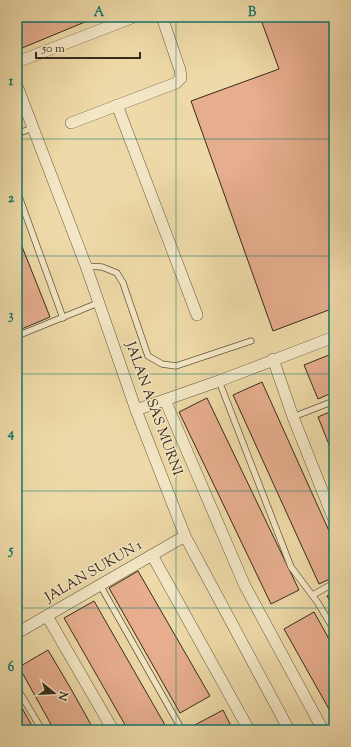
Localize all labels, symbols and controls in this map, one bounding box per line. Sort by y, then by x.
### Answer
text: A [94,4,105,22]
text: B [248,4,257,22]
scale bar [36,34,140,60]
text: 50 m [41,40,65,58]
text: 1 [9,73,14,91]
text: 2 [8,190,15,208]
text: 3 [8,307,14,325]
street label: JALAN ASAS MURNI [119,338,187,479]
text: 4 [7,425,15,443]
street label: JALAN SUKUN 1 [41,536,147,608]
text: 5 [8,542,14,560]
text: 6 [8,659,15,677]
north arrow [34,673,74,713]
text: N [54,688,72,703]

